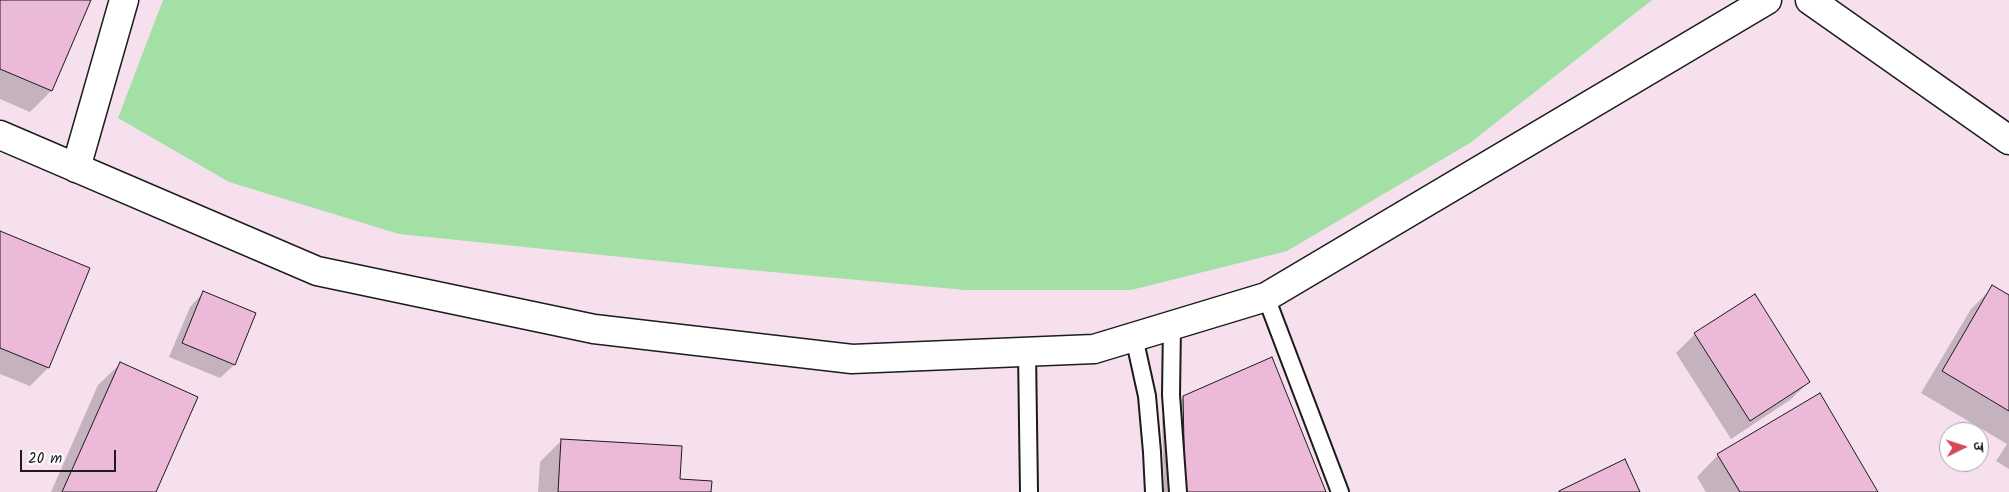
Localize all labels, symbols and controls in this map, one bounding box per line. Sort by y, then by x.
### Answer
north arrow [1939,422,1989,472]
scale bar [22,440,119,472]
text: उ [1967,441,1989,451]
text: 20 m [28,447,62,471]

